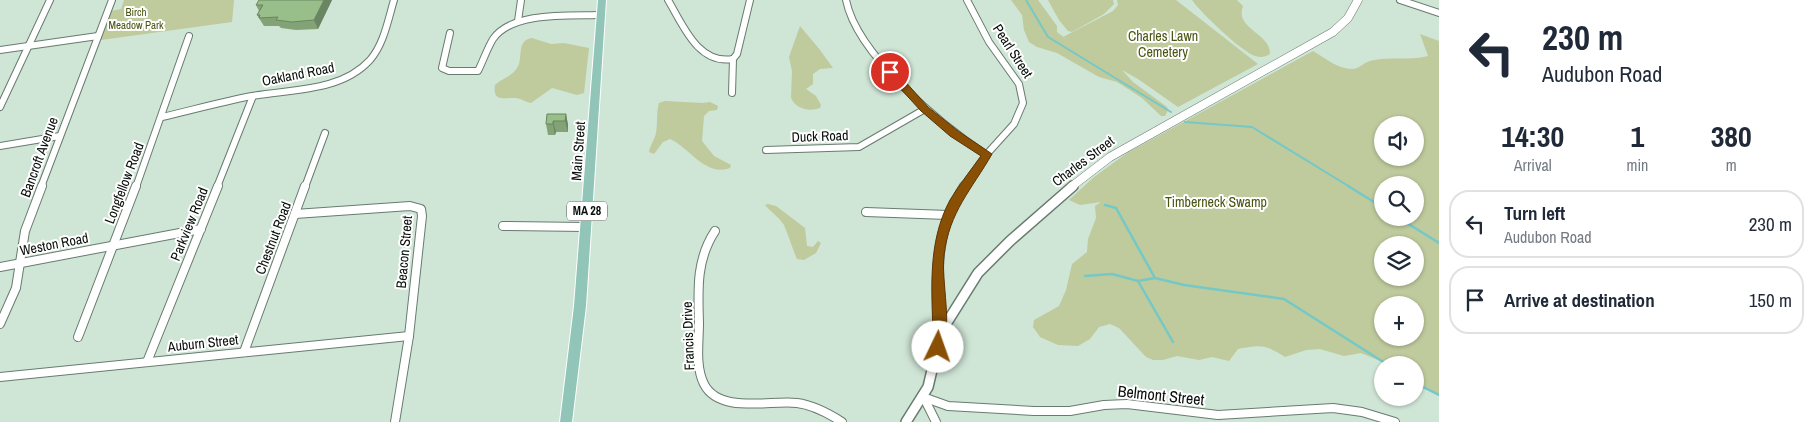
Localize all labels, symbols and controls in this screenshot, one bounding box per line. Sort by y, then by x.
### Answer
park label: Birch Meadow Park [108,5,164,32]
text: 230 m [1542,14,1623,61]
icon: left [1459,20,1524,85]
street label: Pearl Street [989,21,1037,81]
park label: Charles Lawn Cemetery [1128,27,1198,61]
pin [869,51,911,93]
street label: Oakland Road [260,58,336,90]
icon: arrive [876,58,904,86]
text: Audubon Road [1542,59,1662,89]
street label: Bancroft Avenue [16,114,62,200]
map controls [1374,116,1424,406]
button: sound [1374,116,1424,166]
text: 14:30 [1501,116,1564,156]
text: 1 [1631,116,1644,156]
text: 380 [1711,116,1752,156]
street label: Main Street [567,121,589,181]
street label: Duck Road [791,126,849,146]
street label: Charles Street [1048,132,1118,190]
street label: Longfellow Road [100,140,148,226]
text: Arrival [1514,154,1552,176]
text: min [1626,154,1648,176]
text: m [1726,154,1737,176]
button: search [1374,176,1424,226]
street label: Parkview Road [166,185,212,263]
park label: Timberneck Swamp [1165,193,1267,211]
street label: Chestnut Road [251,199,295,277]
text: Turn left [1504,200,1565,226]
road number: MA 28 [567,202,607,220]
icon: left [1461,210,1489,238]
text: 230 m [1749,211,1792,237]
street label: Beacon Street [392,215,416,289]
text: Audubon Road [1504,226,1592,248]
street label: Weston Road [18,229,90,259]
button: layers [1374,236,1424,286]
icon: arrive [1461,286,1489,314]
text: Arrive at destination [1504,287,1655,313]
text: 150 m [1749,287,1792,313]
button: + [1374,296,1424,346]
street label: Francis Drive [678,301,698,371]
position arrow [911,320,963,372]
street label: Auburn Street [166,330,239,356]
button: − [1374,356,1424,406]
street label: Belmont Street [1117,380,1206,411]

